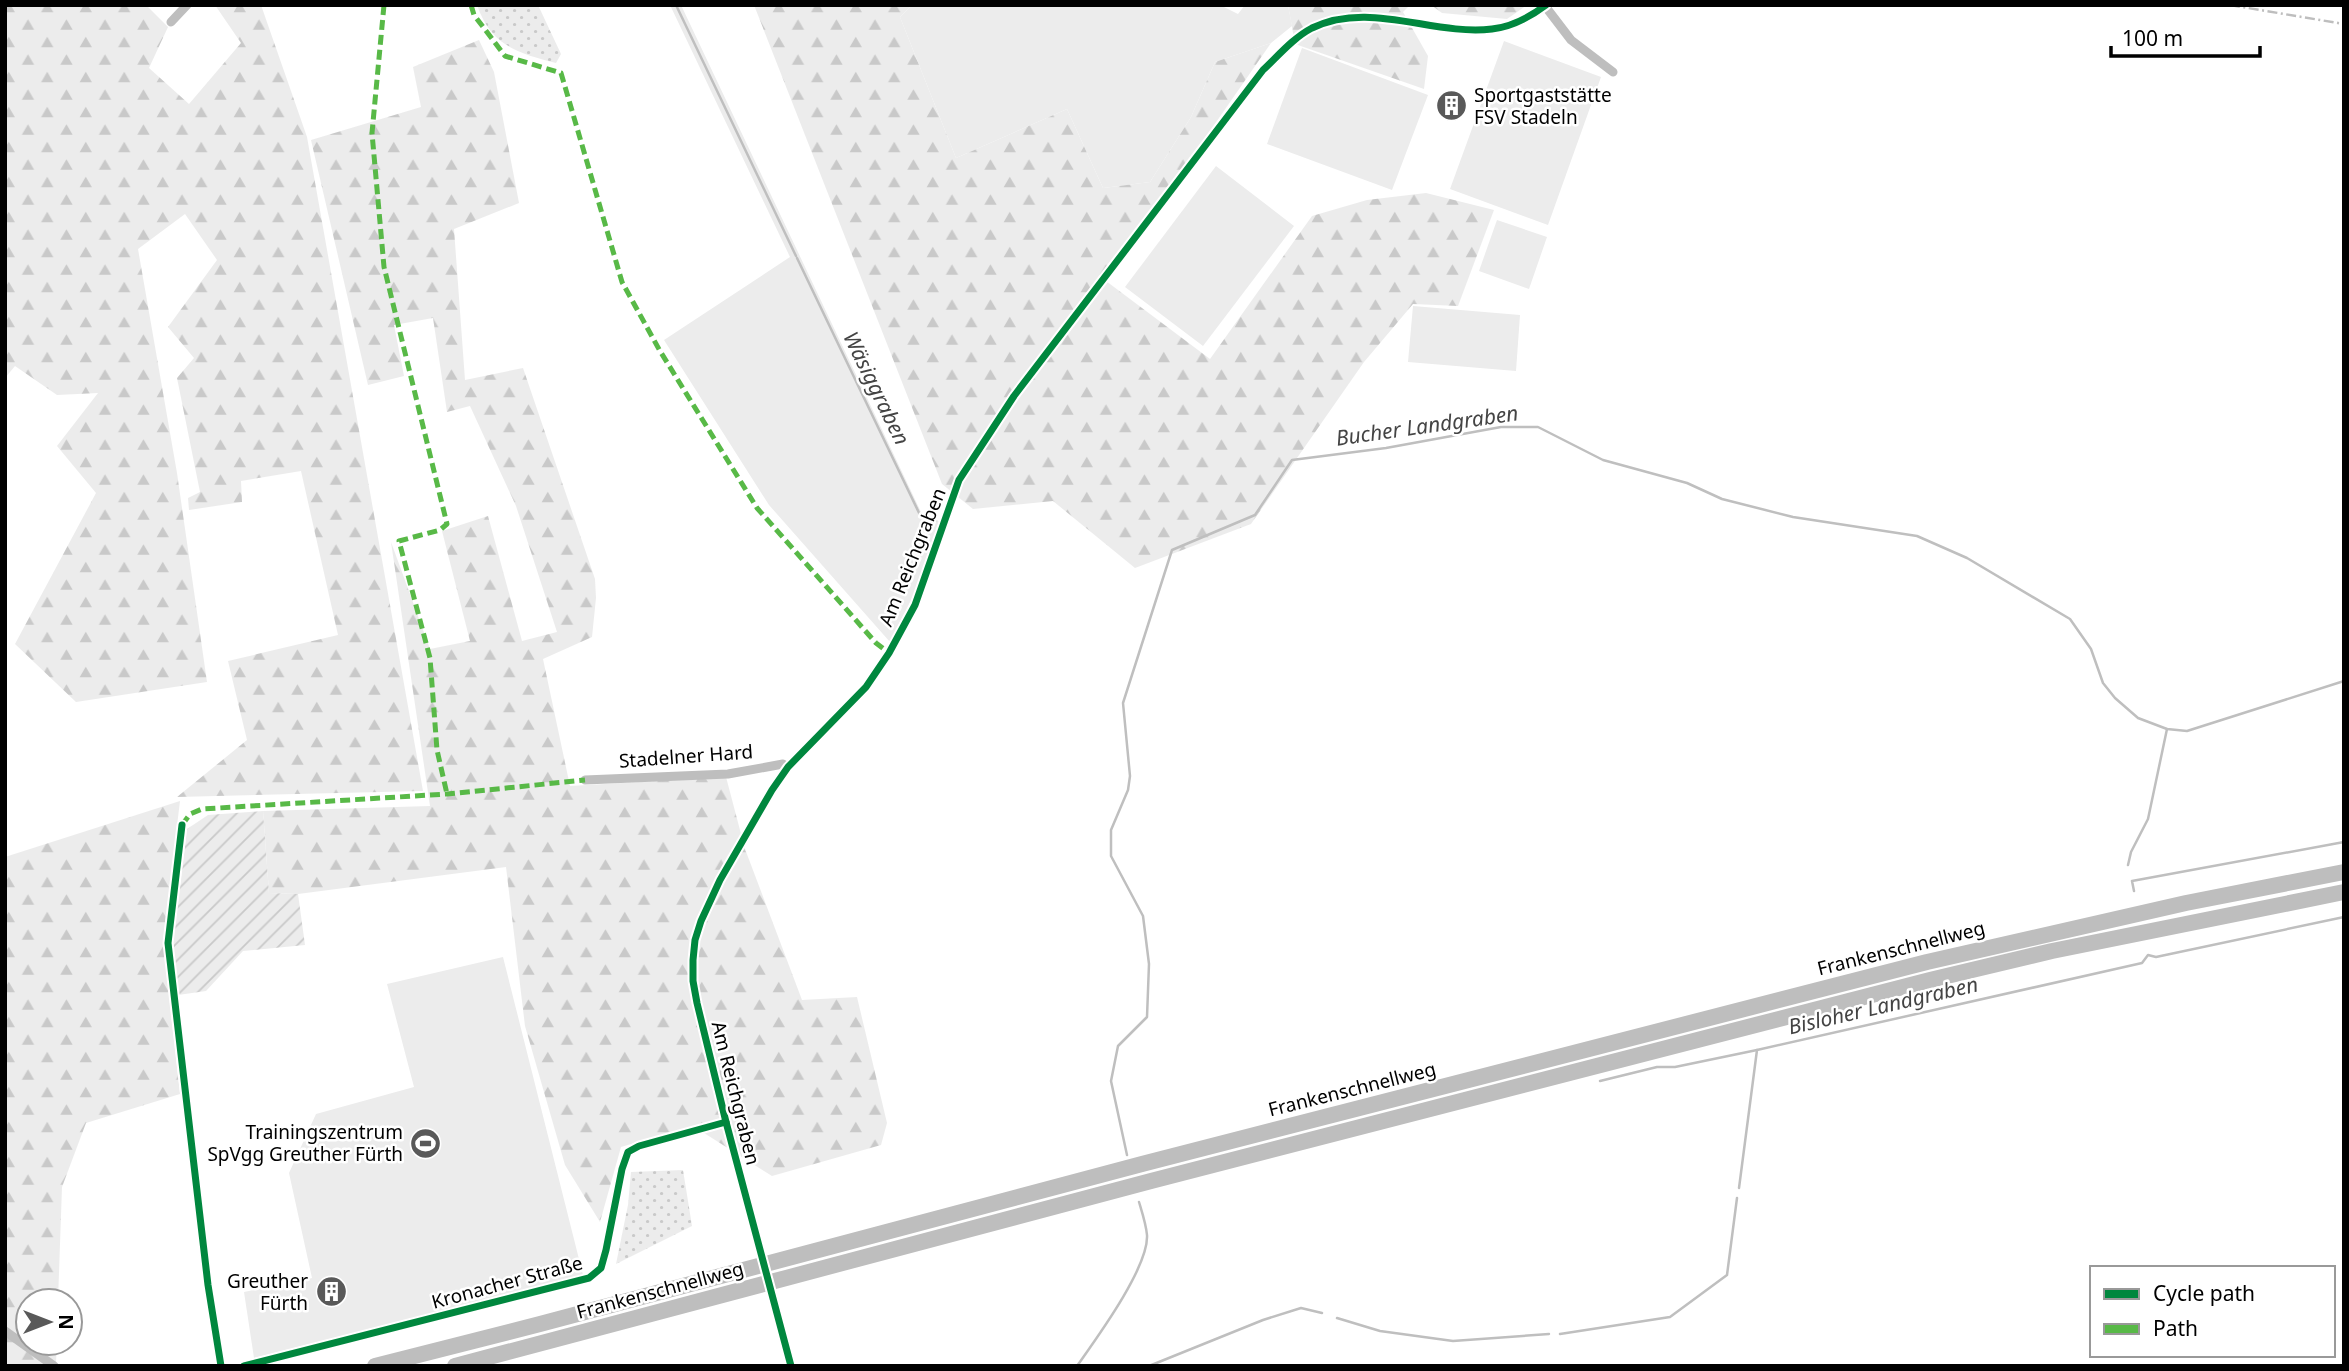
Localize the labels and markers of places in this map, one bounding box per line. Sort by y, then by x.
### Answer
place label: Sportgaststätte FSV Stadeln [1474,82,1612,130]
building icon: Sportgaststätte FSV Stadeln [1434,89,1468,123]
place label: Trainingszentrum SpVgg Greuther Fürth [207,1119,403,1167]
sports icon: Trainingszentrum SpVgg Greuther Fürth [409,1126,443,1160]
place label: Greuther Fürth [227,1268,308,1316]
building icon: Greuther Fürth [314,1275,348,1309]

